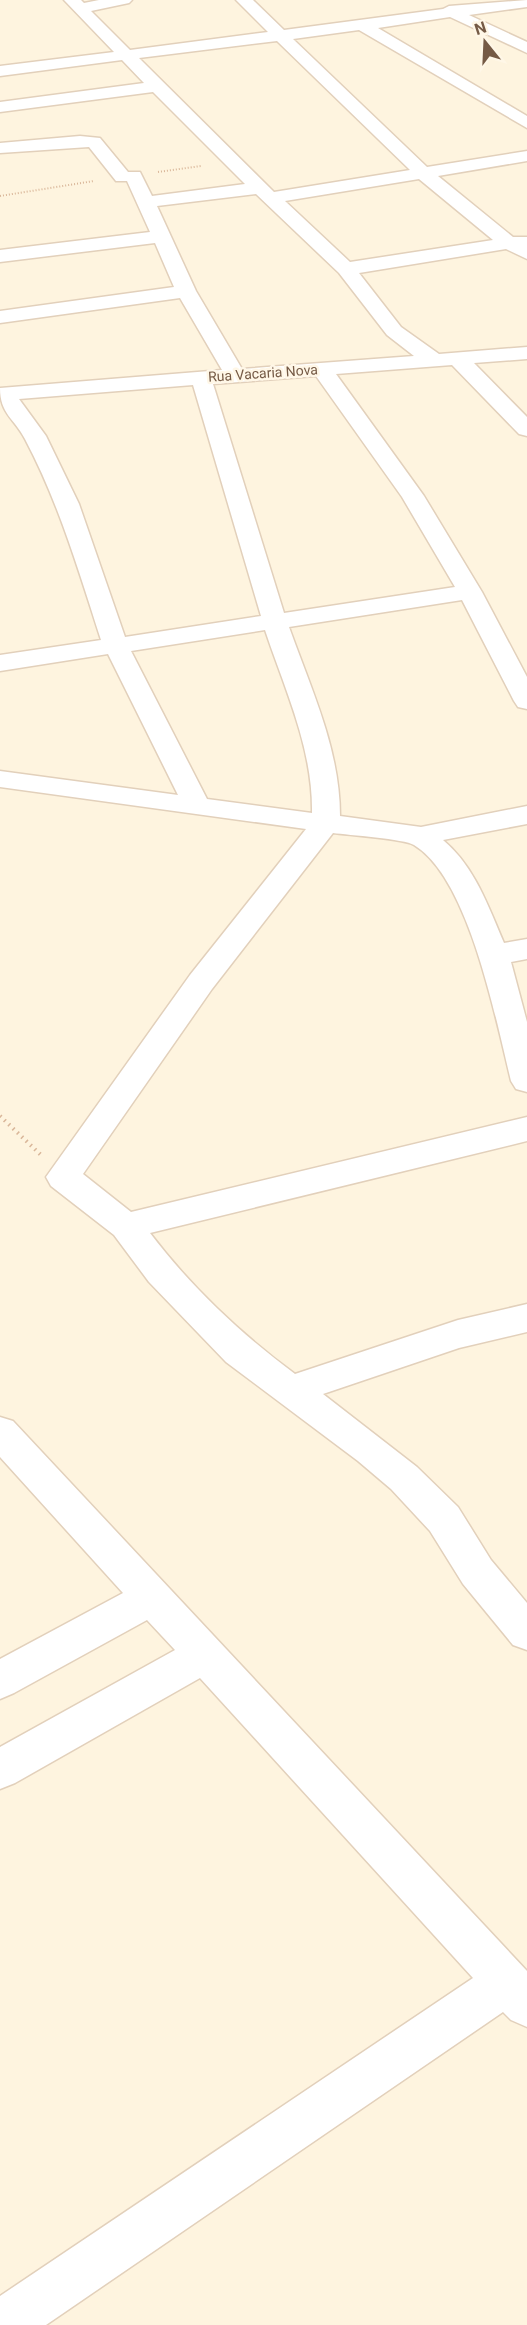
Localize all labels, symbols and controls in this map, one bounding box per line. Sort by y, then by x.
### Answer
north arrow [455,12,515,72]
text: N [472,17,489,39]
street label: Rua Vacaria Nova [208,361,318,385]

